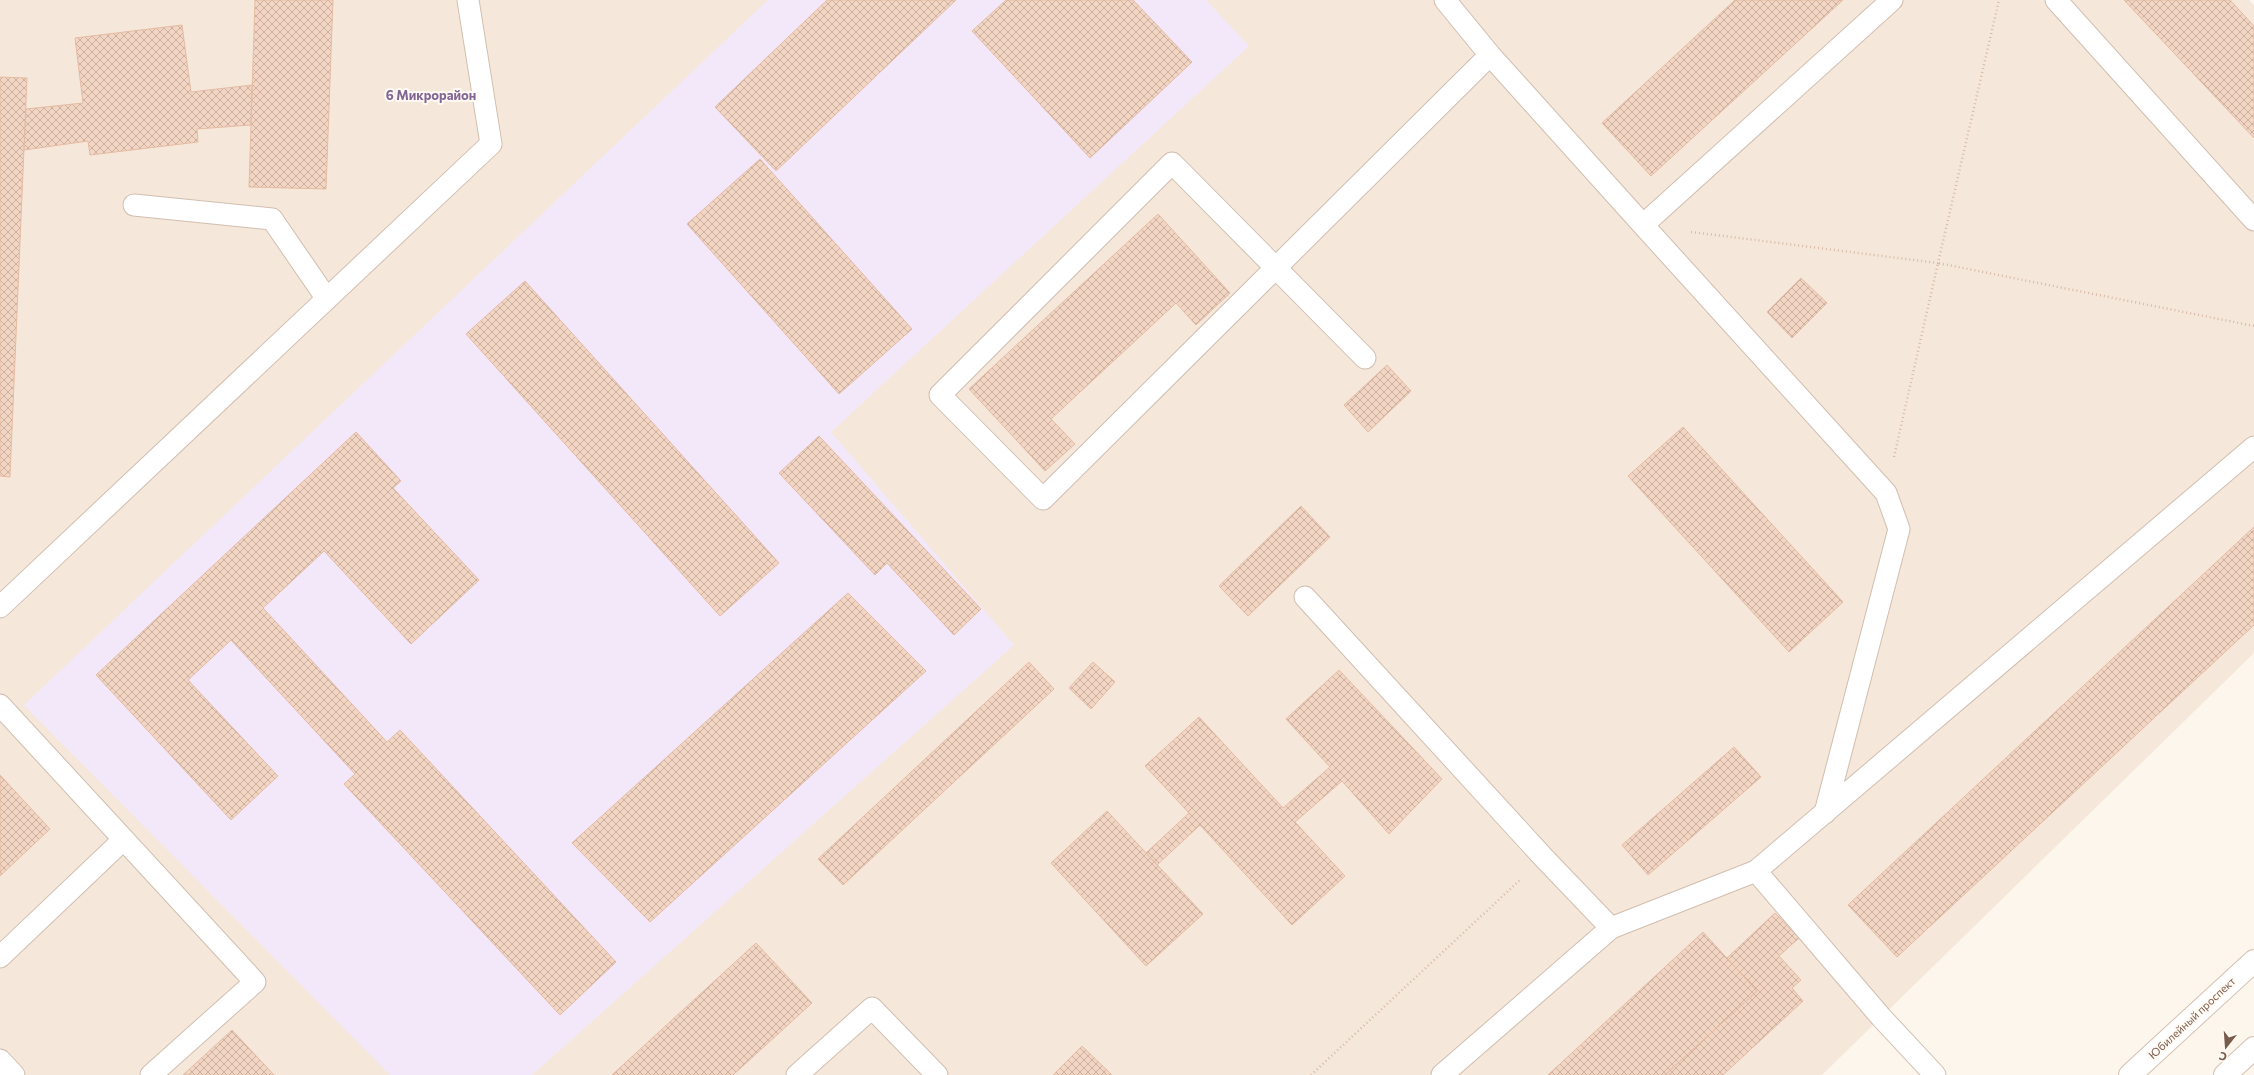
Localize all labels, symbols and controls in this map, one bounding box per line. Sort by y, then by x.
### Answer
district label: 6 Микрорайон [386,87,476,103]
street label: Юбилейный проспект [2146,974,2238,1061]
north arrow [2206,1027,2246,1067]
text: С [2217,1050,2228,1064]

